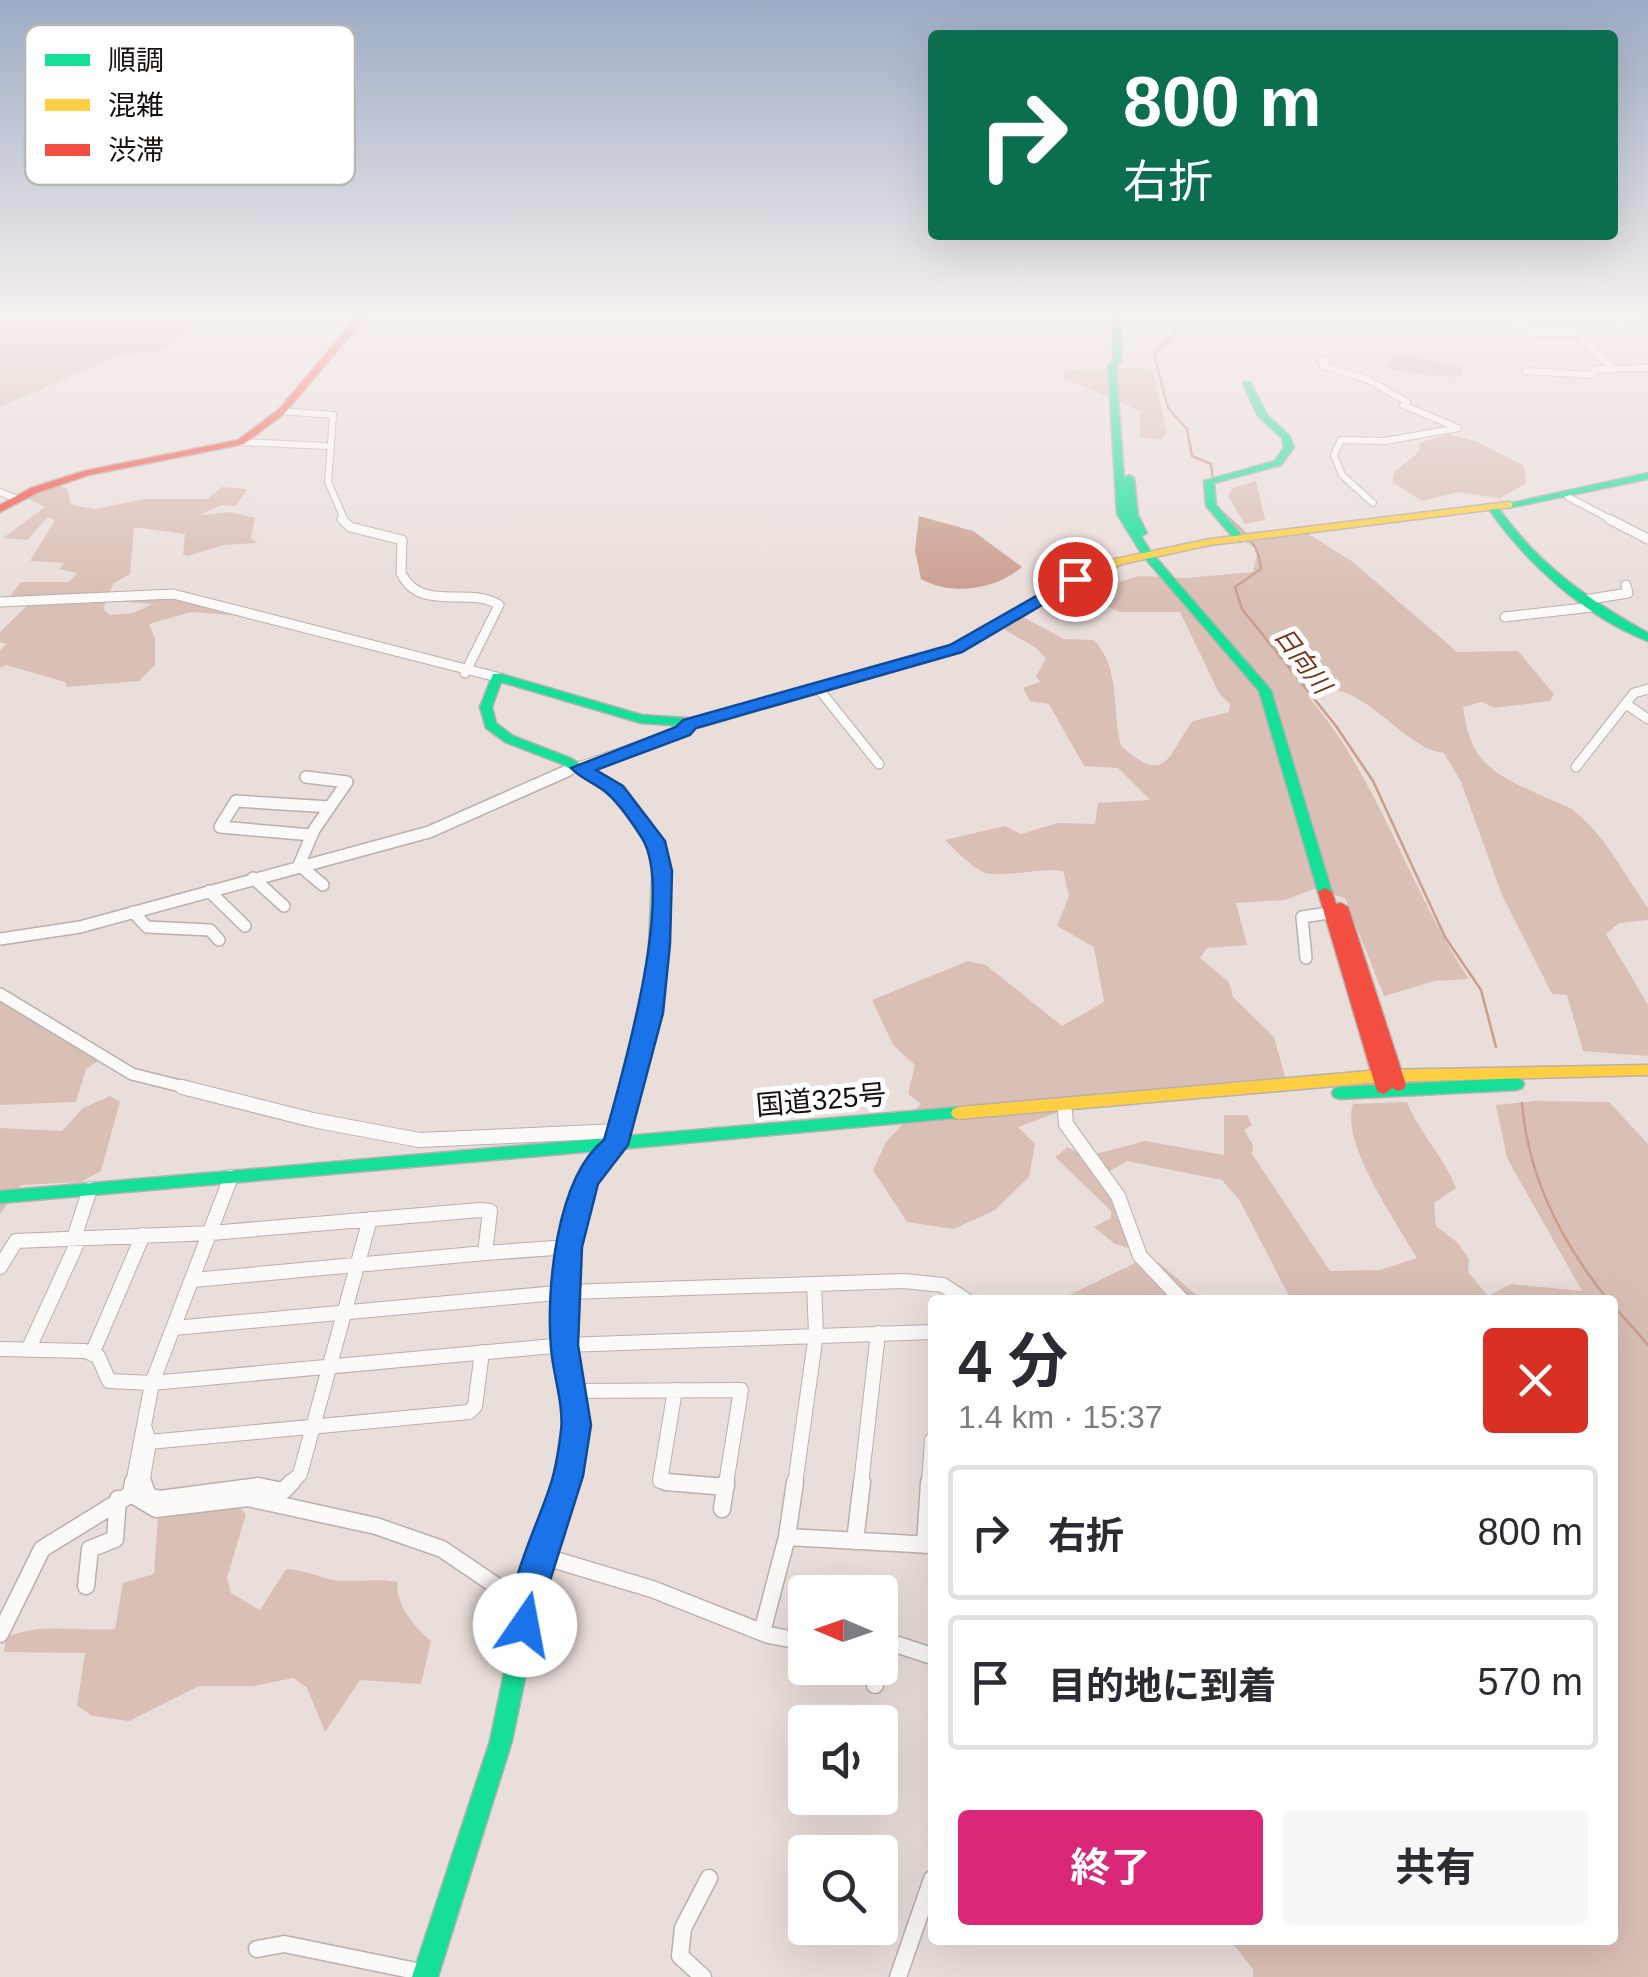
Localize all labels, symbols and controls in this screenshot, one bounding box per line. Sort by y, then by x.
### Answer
legend [25,25,355,185]
text: 順調 [108,45,164,76]
text: 800 m [1123,63,1321,141]
icon: right [958,70,1088,200]
text: 混雑 [108,90,164,121]
text: 渋滞 [108,135,164,166]
text: 右折 [1123,156,1213,207]
pin [1033,537,1118,622]
icon: arrive [1048,552,1103,607]
water label: 日向川 [1269,622,1339,701]
street label: 国道325号 [755,1079,887,1121]
text: 4 分 [958,1328,1068,1395]
button: close [1483,1328,1588,1433]
text: 1.4 km · 15:37 [958,1399,1163,1435]
icon: right [963,1505,1018,1560]
text: 800 m [1477,1511,1583,1553]
text: 右折 [1048,1515,1124,1557]
position arrow [473,1573,577,1677]
north arrow [788,1575,898,1685]
map controls [788,1575,898,1945]
icon: arrive [963,1655,1018,1710]
text: 570 m [1477,1661,1583,1703]
text: 目的地に到着 [1048,1665,1276,1707]
button: sound [788,1705,898,1815]
button: 終了 [958,1810,1263,1925]
button: 共有 [1283,1810,1588,1925]
button: search [788,1835,898,1945]

